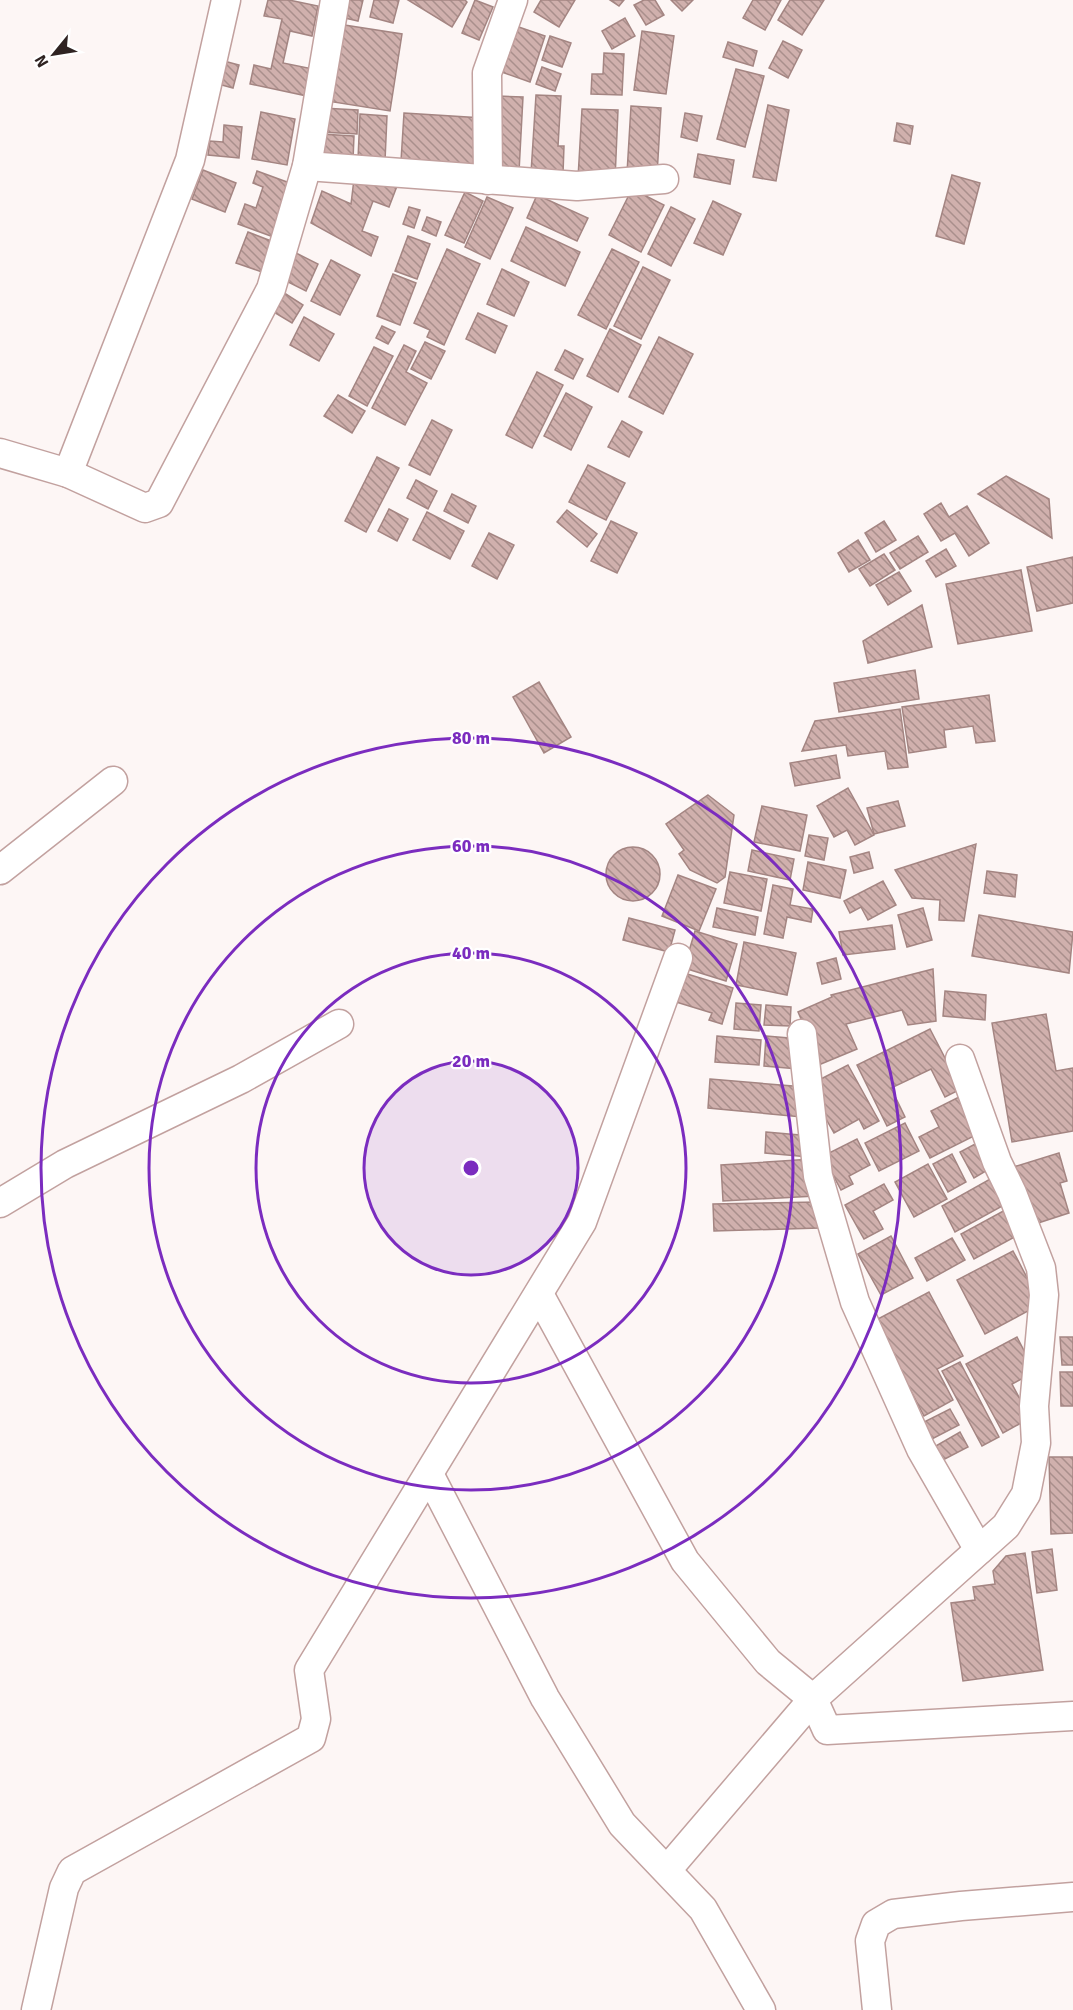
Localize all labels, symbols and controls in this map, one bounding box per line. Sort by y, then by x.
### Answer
north arrow [24,24,84,84]
text: N [30,51,53,71]
text: 80 m [452,727,490,749]
text: 60 m [452,835,490,857]
text: 40 m [452,942,490,964]
text: 20 m [452,1050,490,1072]
centre of rings [461,1158,481,1178]

